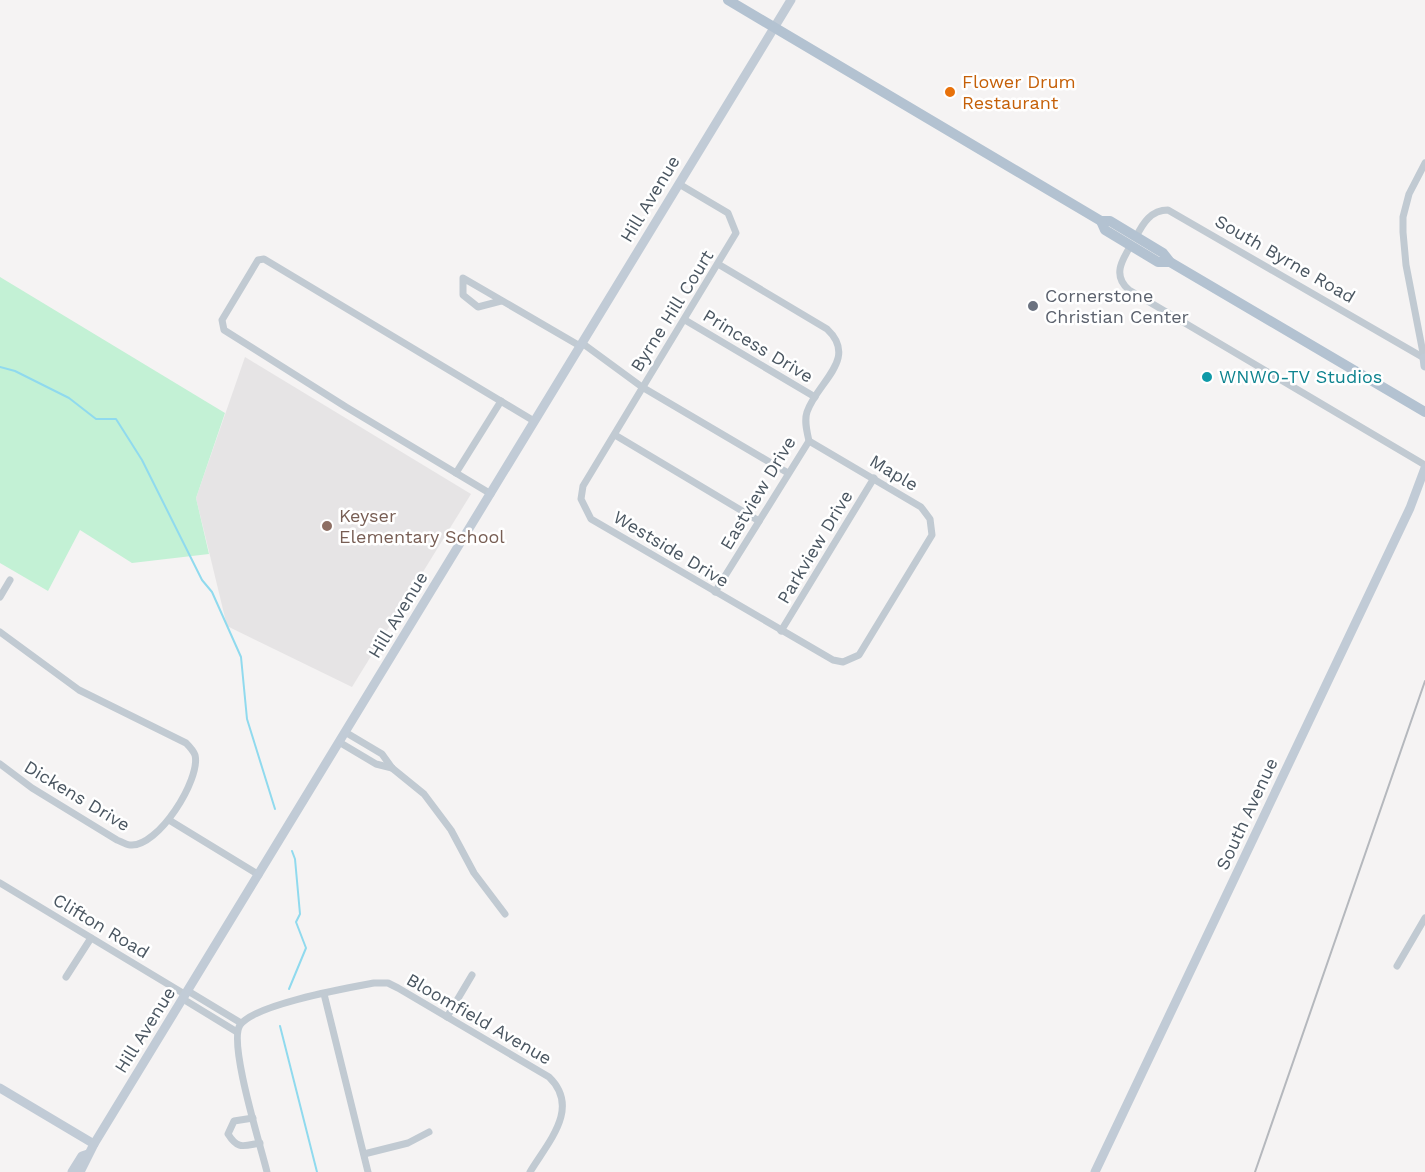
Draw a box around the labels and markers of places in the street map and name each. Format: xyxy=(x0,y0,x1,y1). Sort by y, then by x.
place label: Flower Drum Restaurant xyxy=(962,71,1076,113)
marker: Flower Drum Restaurant xyxy=(943,85,957,99)
place label: Cornerstone Christian Center xyxy=(1045,285,1189,327)
marker: Cornerstone Christian Center xyxy=(1026,299,1040,313)
place label: WNWO-TV Studios xyxy=(1219,366,1382,387)
marker: WNWO-TV Studios xyxy=(1200,370,1214,384)
place label: Keyser Elementary School xyxy=(339,505,505,547)
marker: Keyser Elementary School xyxy=(320,519,334,533)

